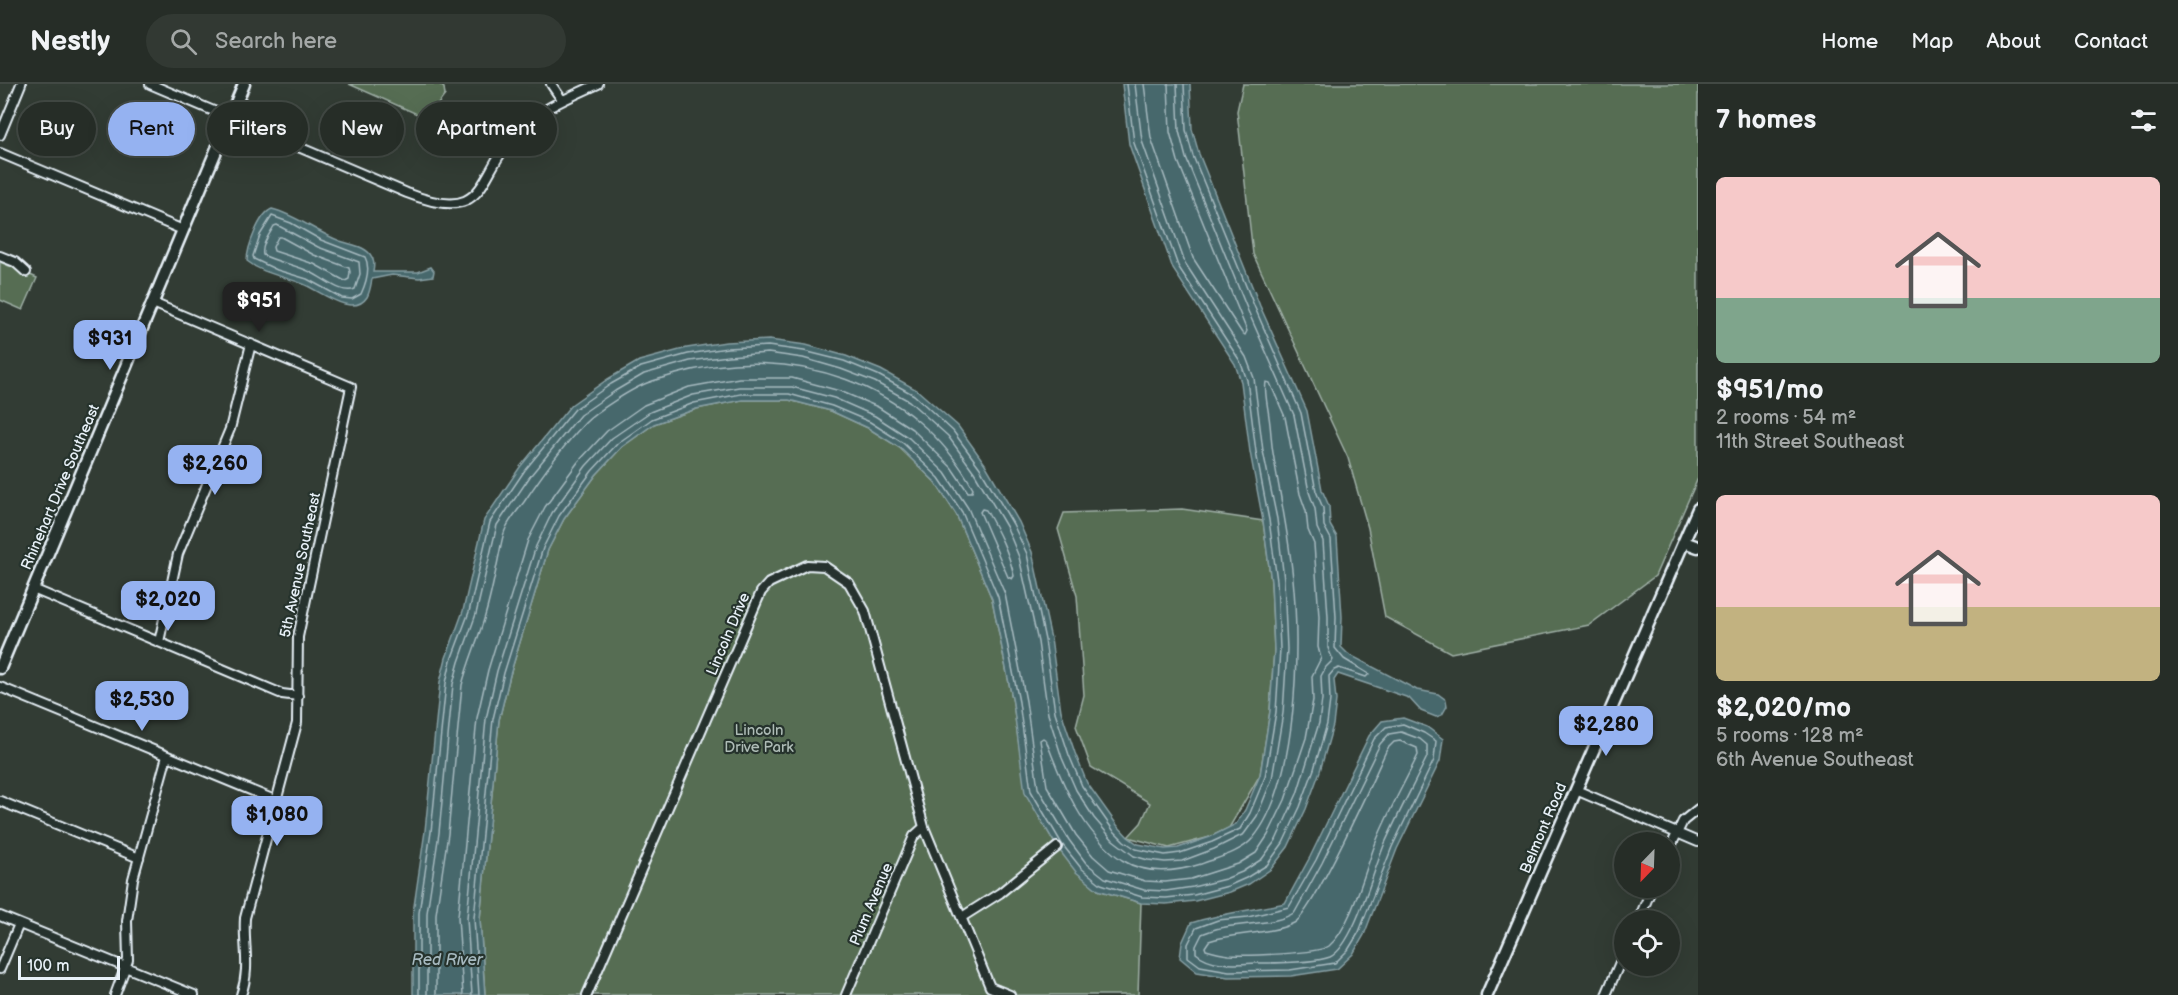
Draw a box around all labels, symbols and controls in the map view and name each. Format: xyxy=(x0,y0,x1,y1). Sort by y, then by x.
search box xyxy=(146,14,566,68)
text: Nestly xyxy=(30,25,110,58)
icon: search xyxy=(167,25,200,58)
text: Search here xyxy=(215,28,337,55)
text: Home xyxy=(1821,29,1878,54)
text: Map xyxy=(1911,29,1953,54)
text: About xyxy=(1986,29,2041,54)
text: Contact xyxy=(2074,29,2148,54)
chip: Buy xyxy=(18,102,96,156)
chip: Rent xyxy=(108,102,195,156)
chip: Filters xyxy=(207,102,308,156)
chip: New xyxy=(320,102,404,156)
chip: Apartment xyxy=(416,102,557,156)
icon: filters xyxy=(2127,104,2160,137)
text: 7 homes xyxy=(1716,105,1816,136)
icon: home xyxy=(1884,216,1992,324)
pin: $951 xyxy=(223,282,295,333)
text: $951 xyxy=(237,289,281,313)
pin: $931 xyxy=(74,320,146,371)
text: $931 xyxy=(88,327,133,351)
text: $951/mo xyxy=(1716,375,1823,406)
street label: Rhinehart Drive Southeast xyxy=(17,401,104,573)
text: 2 rooms · 54 m² xyxy=(1716,406,1856,430)
text: 11th Street Southeast xyxy=(1716,430,1904,454)
pin: $2,260 xyxy=(166,445,264,496)
text: $2,260 xyxy=(182,452,248,476)
street label: 5th Avenue Southeast xyxy=(276,490,325,639)
icon: home xyxy=(1884,534,1992,642)
pin: $2,020 xyxy=(119,581,217,632)
text: $2,020 xyxy=(135,588,201,612)
street label: Lincoln Drive xyxy=(702,590,754,679)
pin: $2,530 xyxy=(93,681,191,732)
text: $2,530 xyxy=(109,688,175,712)
text: $2,020/mo xyxy=(1716,693,1851,724)
pin: $2,280 xyxy=(1557,706,1655,757)
text: $2,280 xyxy=(1573,713,1639,737)
park label: Lincoln Drive Park xyxy=(724,721,794,757)
text: 5 rooms · 128 m² xyxy=(1716,724,1864,748)
text: 6th Avenue Southeast xyxy=(1716,748,1914,772)
street label: Belmont Road xyxy=(1516,780,1571,876)
pin: $1,080 xyxy=(228,796,326,847)
text: $1,080 xyxy=(246,803,308,827)
north arrow xyxy=(1614,832,1680,898)
map controls xyxy=(1614,832,1680,976)
street label: Plum Avenue xyxy=(846,860,897,948)
button: locate xyxy=(1614,910,1680,976)
water label: Red River xyxy=(411,951,484,970)
scale bar xyxy=(18,953,120,980)
text: 100 m xyxy=(27,957,70,976)

